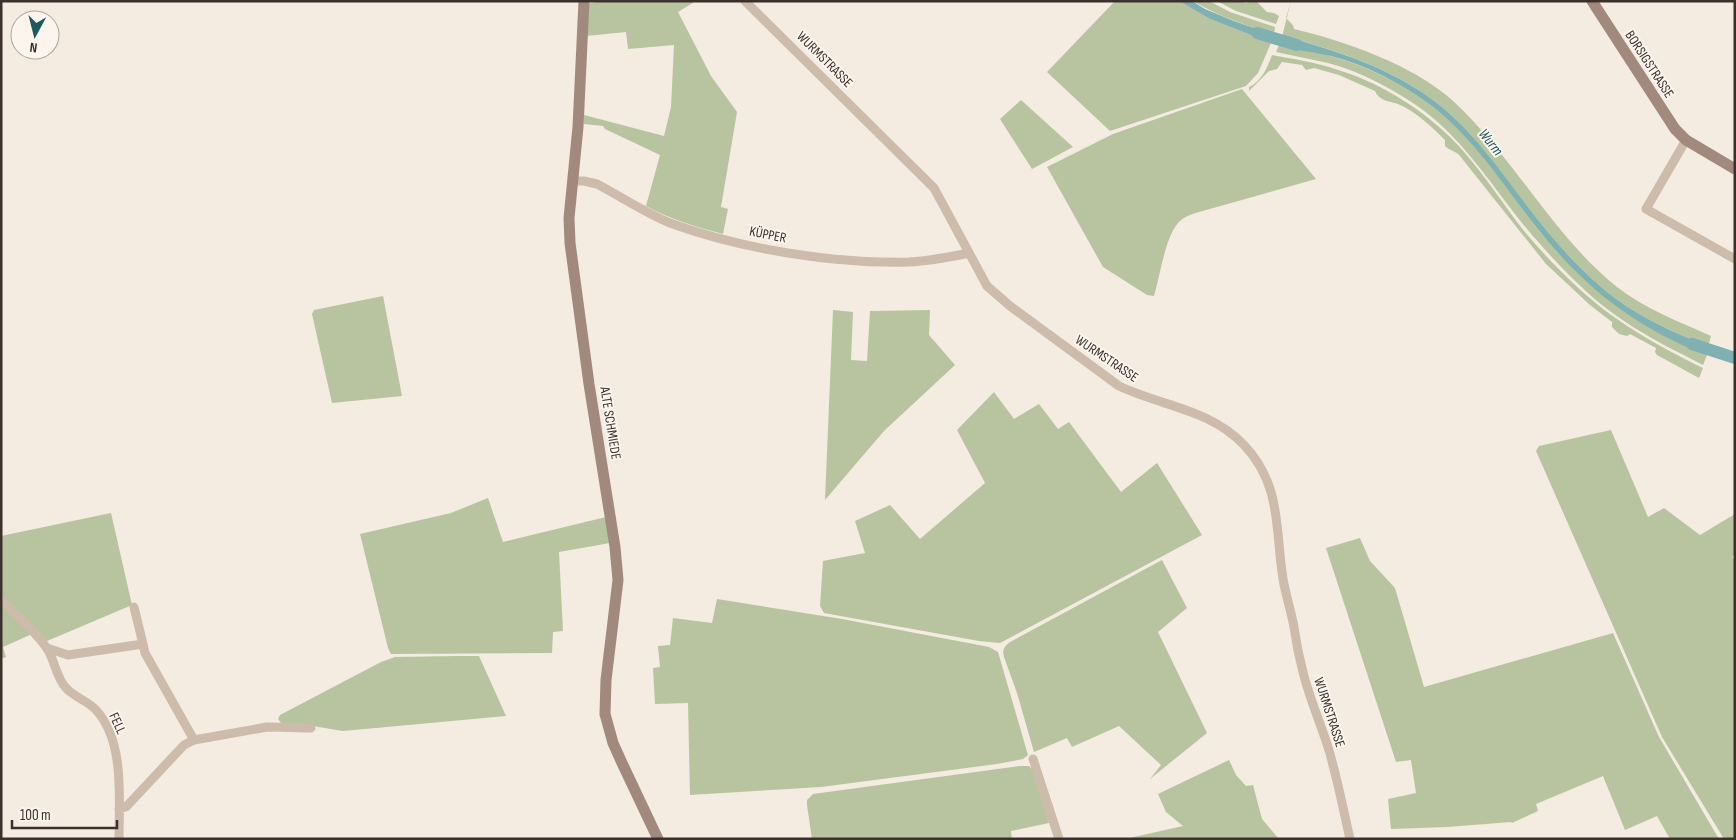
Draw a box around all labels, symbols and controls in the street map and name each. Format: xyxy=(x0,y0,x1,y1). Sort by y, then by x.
north arrow xyxy=(10,10,60,60)
street label: BORSIGSTRASSE xyxy=(1622,27,1678,101)
street label: WURMSTRASSE xyxy=(793,28,856,91)
text: N xyxy=(29,39,38,56)
water label: Wurm xyxy=(1474,125,1508,160)
street label: KÜPPER xyxy=(748,223,788,246)
street label: WURMSTRASSE xyxy=(1072,331,1142,386)
street label: ALTE SCHMIEDE xyxy=(596,385,625,461)
street label: WURMSTRASSE xyxy=(1310,675,1349,749)
street label: FELL xyxy=(105,710,130,737)
scale bar xyxy=(12,798,118,830)
text: 100 m xyxy=(20,806,51,825)

